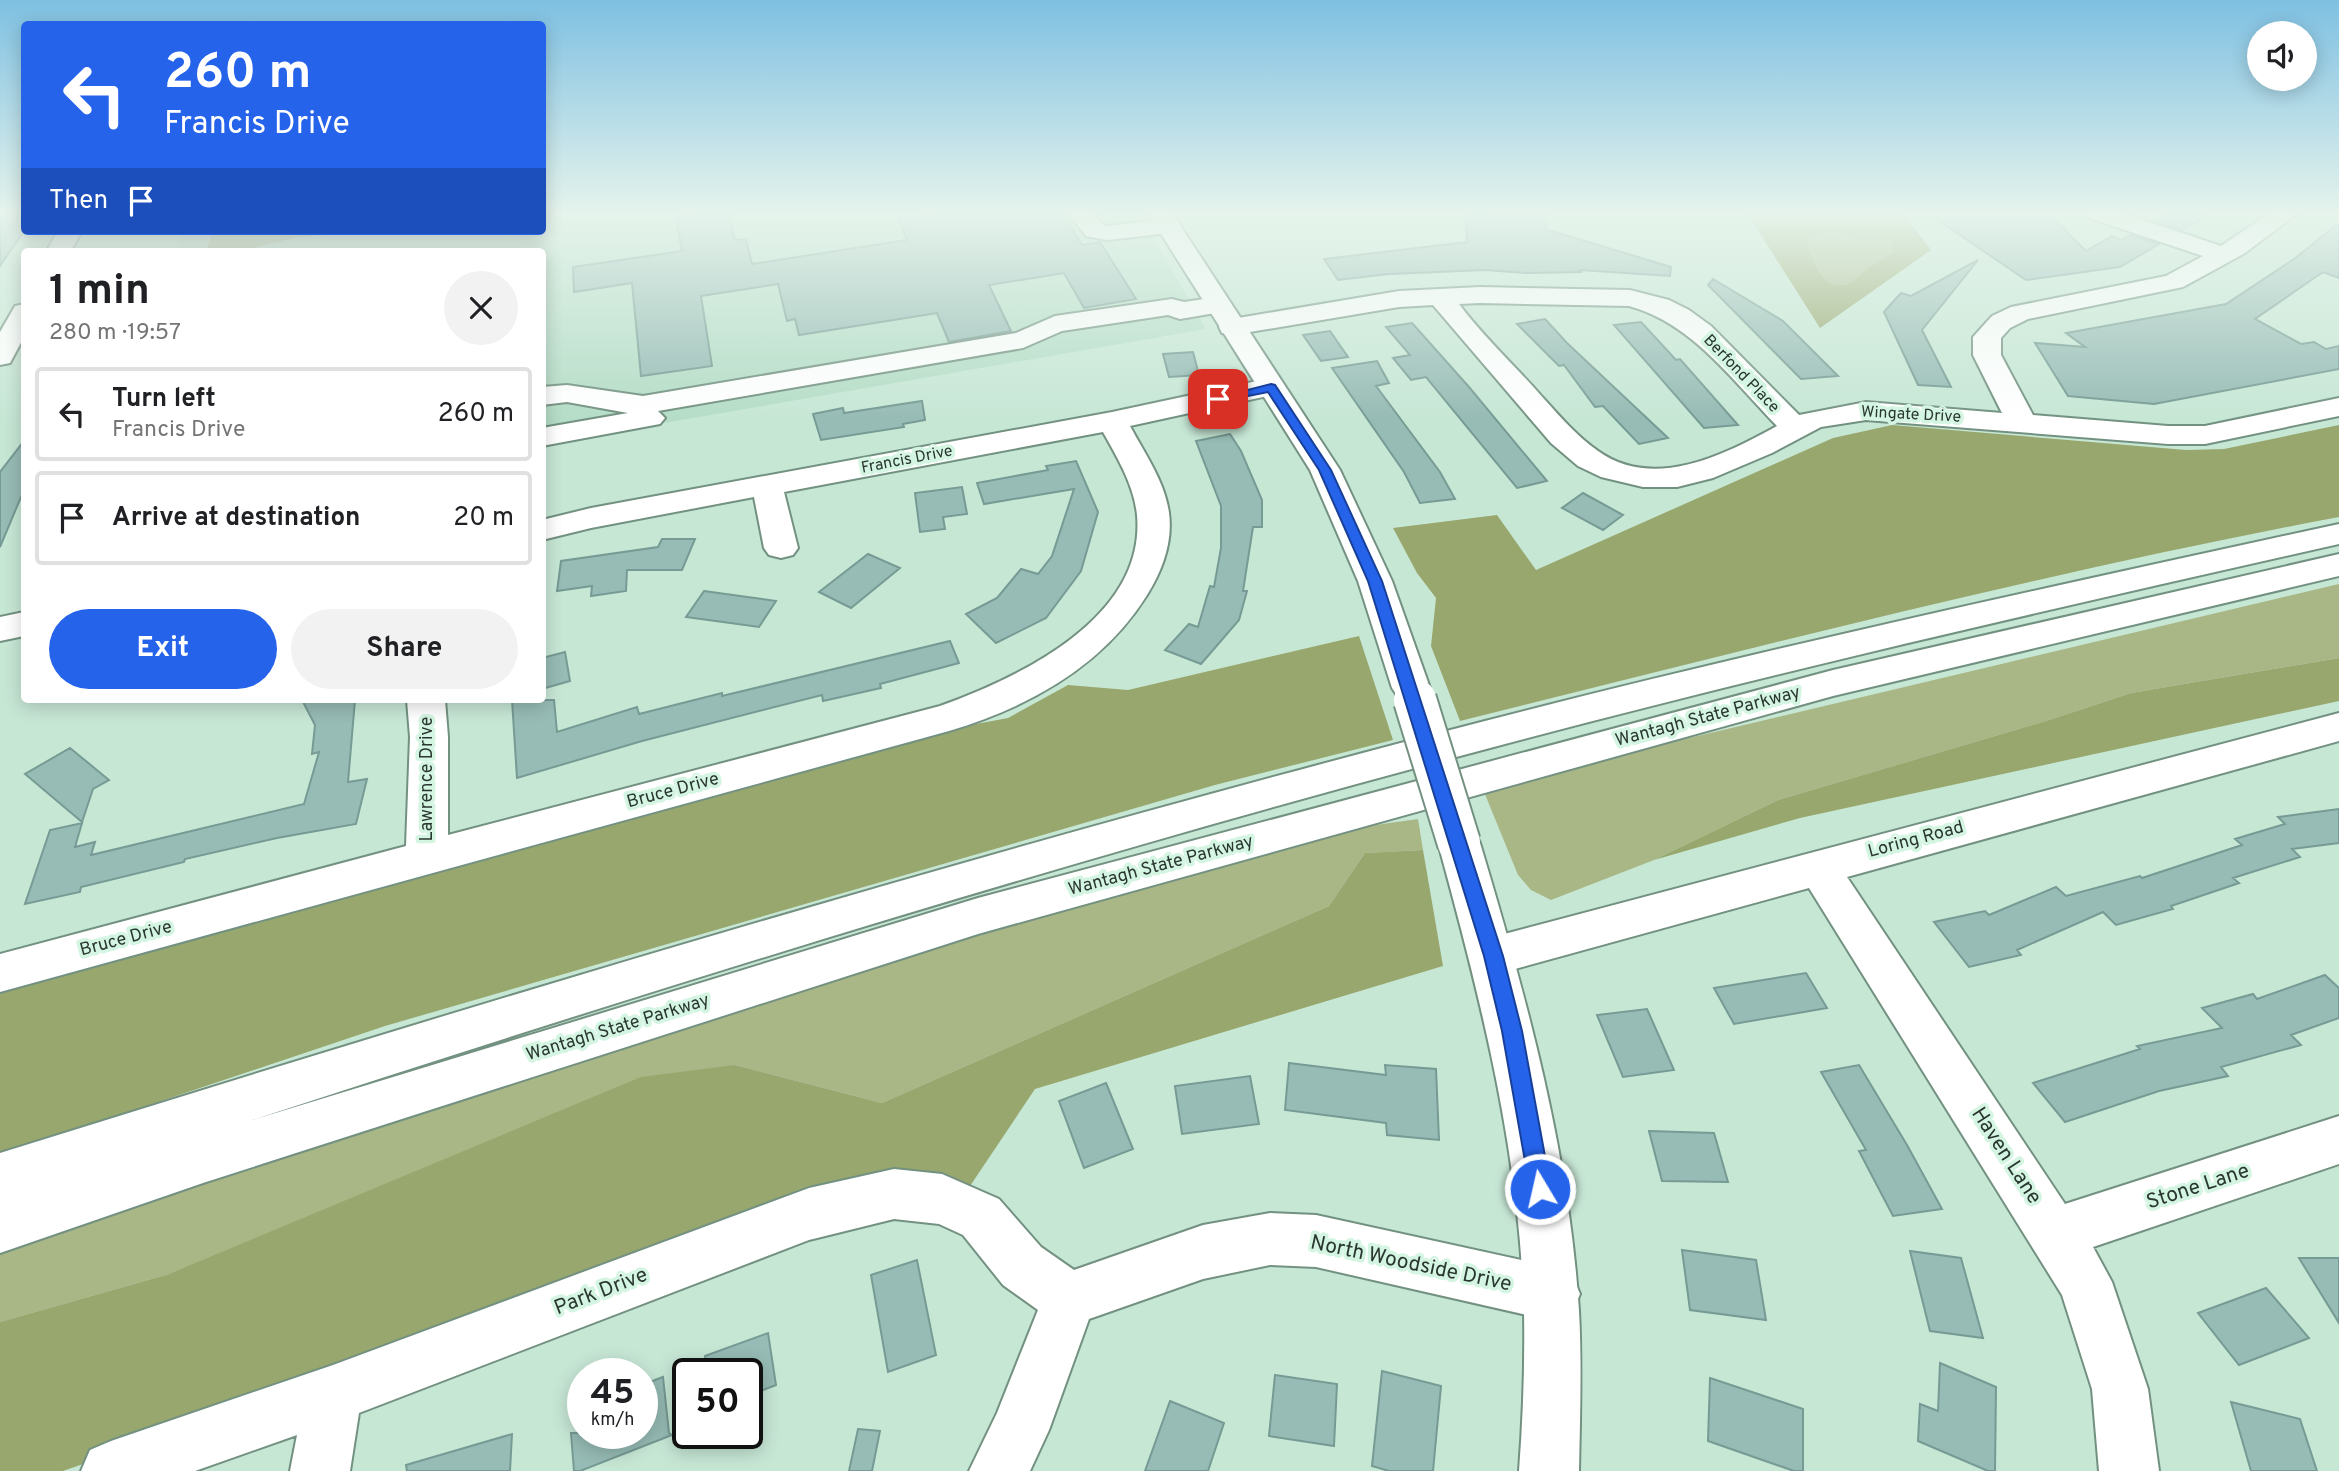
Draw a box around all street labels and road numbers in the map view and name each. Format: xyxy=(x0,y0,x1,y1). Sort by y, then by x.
street label: Berfond Place xyxy=(1699,331,1783,417)
street label: Wingate Drive xyxy=(1860,402,1962,428)
street label: Francis Drive xyxy=(860,441,954,479)
street label: Wantagh State Parkway xyxy=(1613,681,1803,753)
street label: Lawrence Drive xyxy=(416,717,439,841)
street label: Bruce Drive xyxy=(624,768,722,814)
street label: Loring Road xyxy=(1866,816,1966,864)
street label: Wantagh State Parkway xyxy=(1066,830,1256,902)
street label: Bruce Drive xyxy=(77,916,175,962)
street label: Wantagh State Parkway xyxy=(524,989,712,1067)
street label: Haven Lane xyxy=(1965,1102,2047,1210)
street label: Stone Lane xyxy=(2143,1158,2253,1216)
street label: North Woodside Drive xyxy=(1308,1229,1514,1299)
street label: Park Drive xyxy=(550,1262,652,1322)

